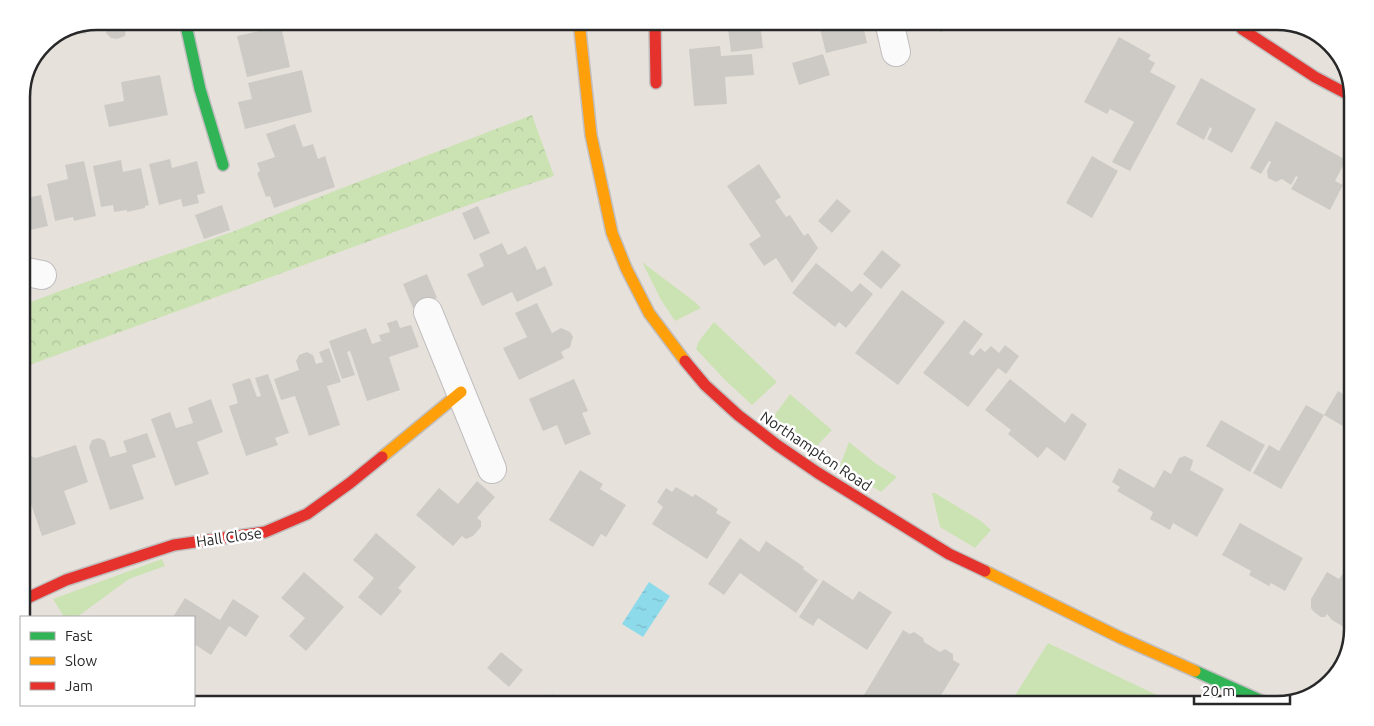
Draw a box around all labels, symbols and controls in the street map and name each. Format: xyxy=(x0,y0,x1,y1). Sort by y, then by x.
street label: Northampton Road xyxy=(757,408,875,494)
street label: Hall Close xyxy=(195,524,263,550)
legend xyxy=(20,616,195,706)
text: Fast xyxy=(65,627,93,644)
text: Slow xyxy=(65,652,98,669)
scale bar xyxy=(1194,674,1290,706)
text: Jam xyxy=(65,677,93,694)
text: 20 m xyxy=(1202,682,1235,699)

